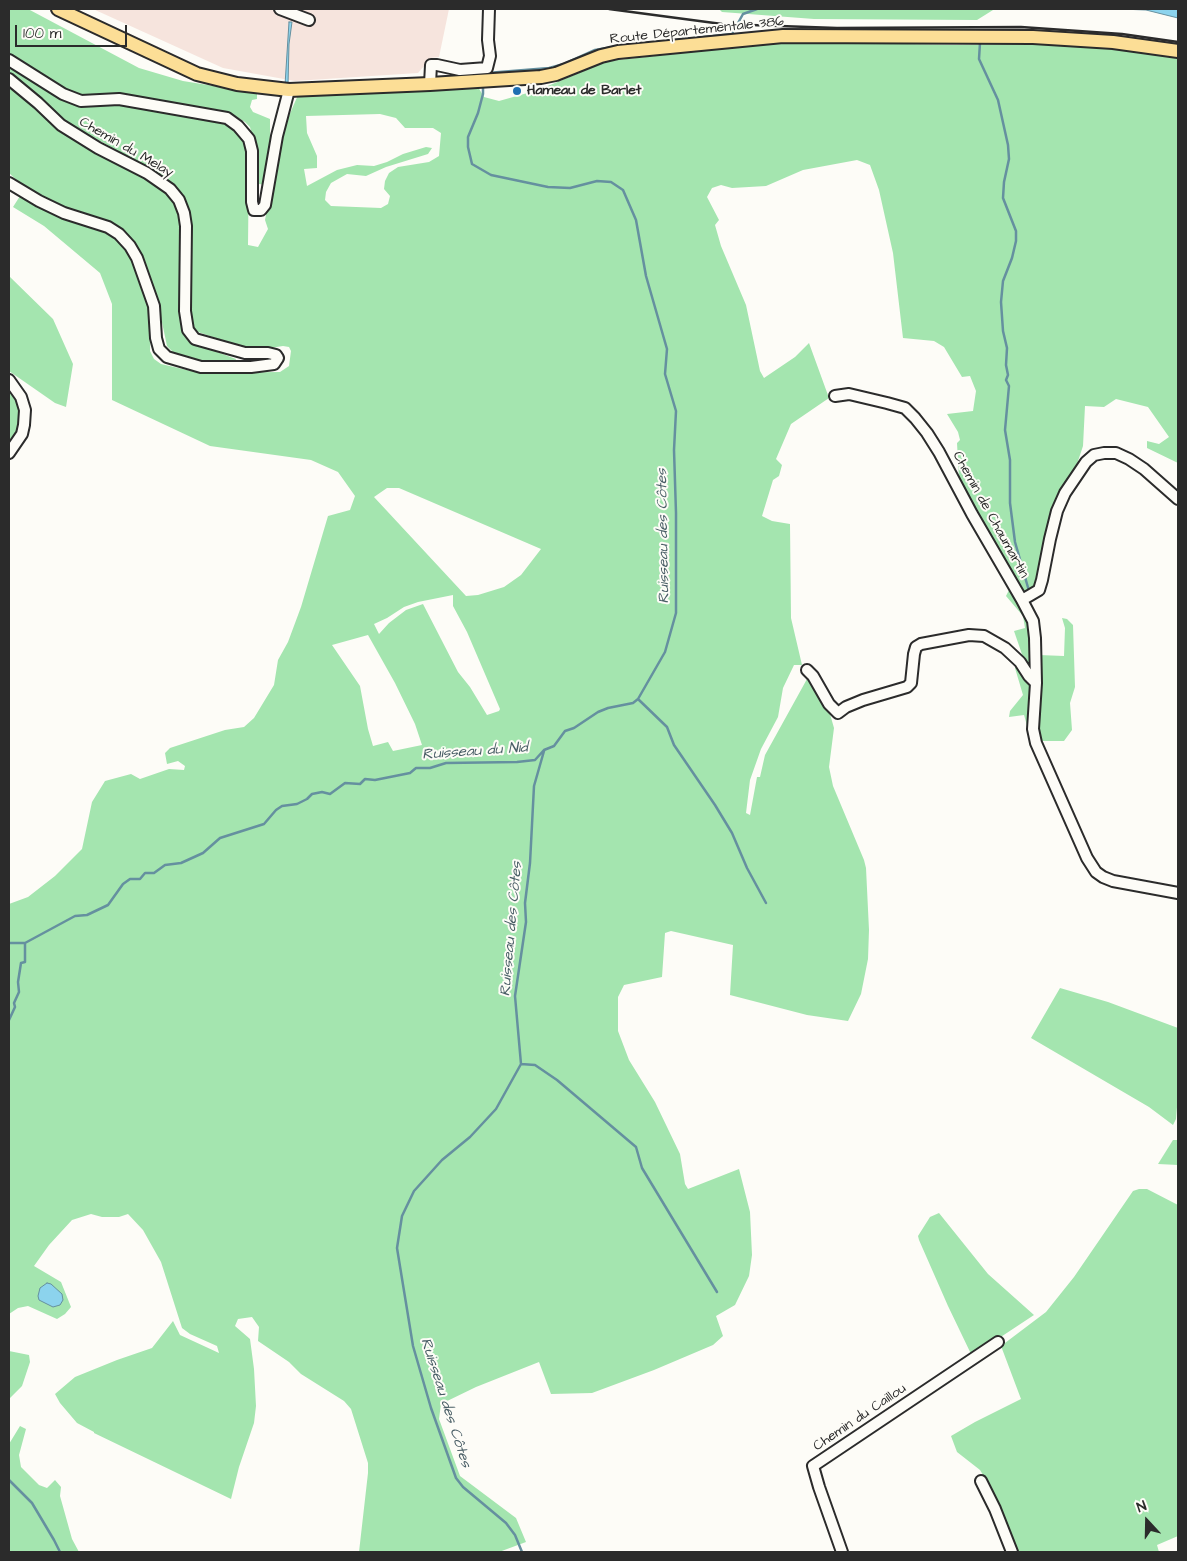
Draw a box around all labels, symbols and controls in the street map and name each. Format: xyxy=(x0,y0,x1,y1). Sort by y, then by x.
street label: Route Départementale 386 xyxy=(609,14,785,48)
scale bar xyxy=(18,15,130,47)
text: 100 m xyxy=(23,23,62,44)
place label: Hameau de Barlet xyxy=(527,83,642,99)
marker: Hameau de Barlet xyxy=(511,85,523,97)
street label: Chemin du Melay xyxy=(76,114,176,182)
street label: Chemin de Chaumartin xyxy=(948,449,1032,581)
water label: Ruisseau des Côtes xyxy=(654,468,674,604)
water label: Ruisseau du Nid xyxy=(422,739,528,765)
water label: Ruisseau des Côtes xyxy=(497,861,527,997)
water label: Ruisseau des Côtes xyxy=(416,1336,474,1470)
street label: Chemin du Caillou xyxy=(810,1381,910,1455)
north arrow xyxy=(1122,1496,1172,1546)
text: N xyxy=(1134,1496,1149,1518)

